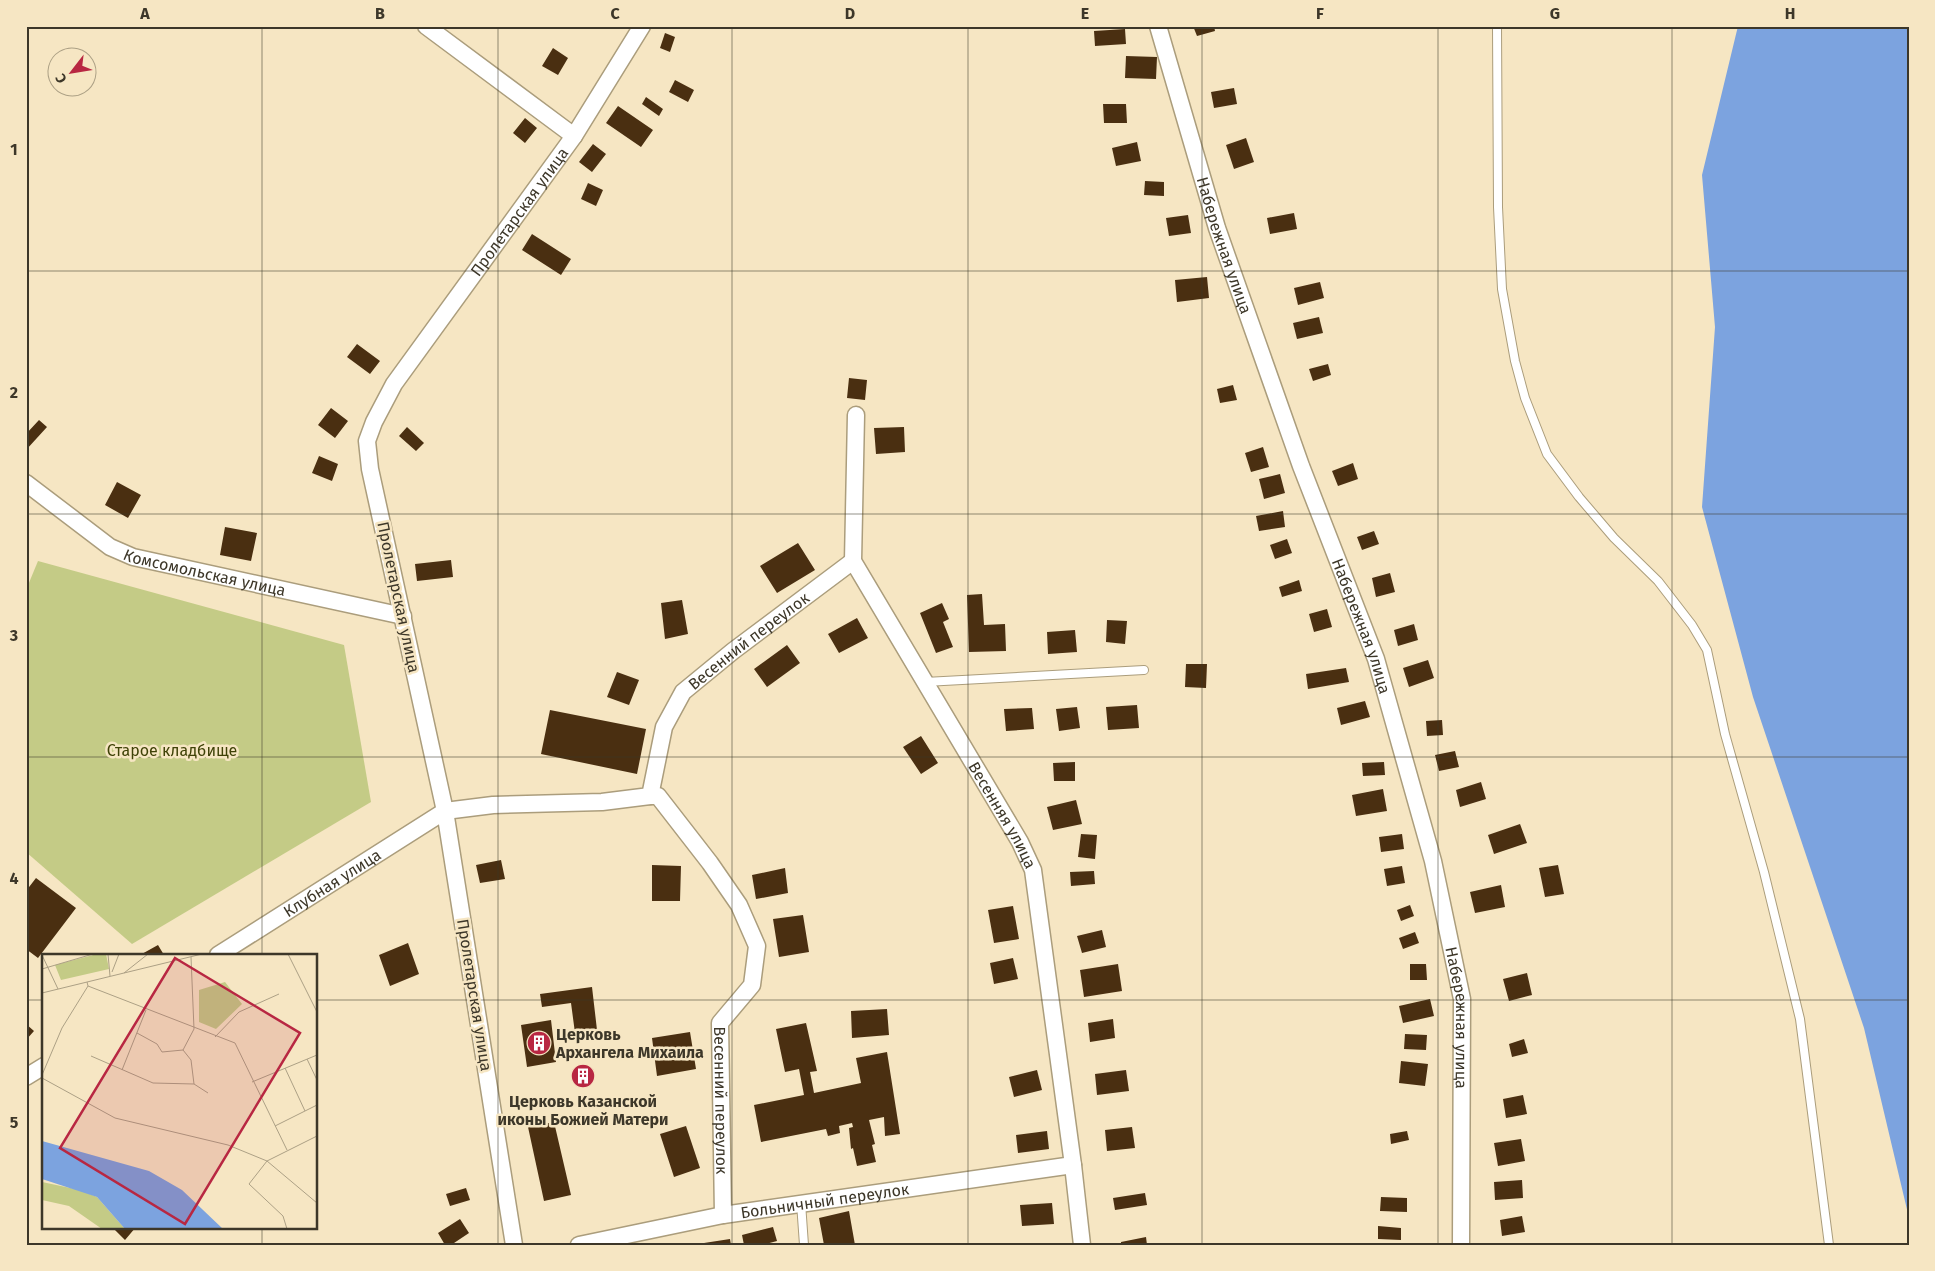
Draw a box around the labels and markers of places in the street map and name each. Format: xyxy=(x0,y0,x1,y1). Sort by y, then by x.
place label: Церковь Архангела Михаила xyxy=(555,1025,704,1062)
building icon: Церковь Архангела Михаила xyxy=(526,1030,552,1056)
building icon: Церковь Казанской иконы Божией Матери xyxy=(570,1063,596,1089)
place label: Церковь Казанской иконы Божией Матери xyxy=(497,1092,669,1129)

